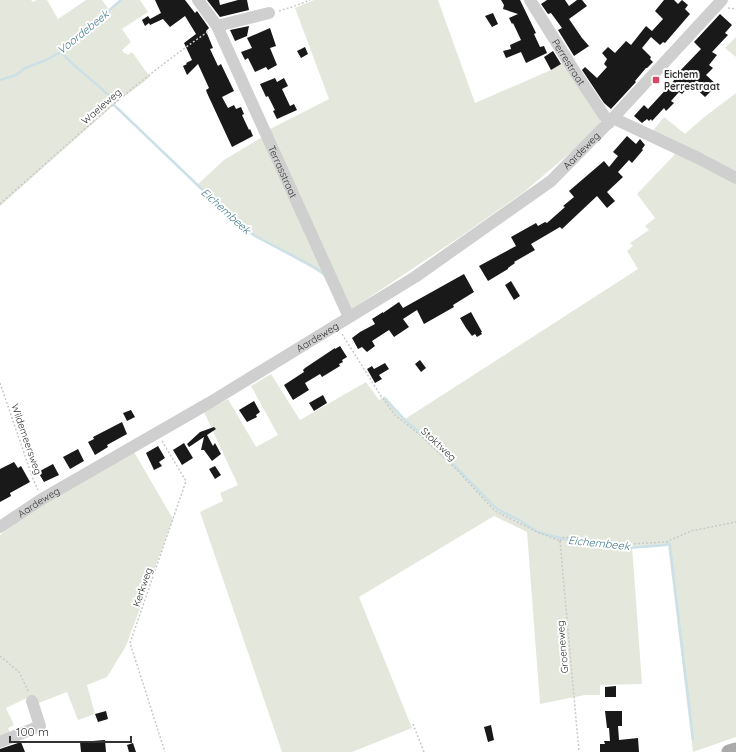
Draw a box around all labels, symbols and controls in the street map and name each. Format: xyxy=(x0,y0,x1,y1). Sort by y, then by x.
water label: Voordebeek xyxy=(54,6,112,57)
street label: Perrestraat xyxy=(549,37,588,88)
place label: Eichem Perrestraat xyxy=(664,68,720,93)
marker: Eichem Perrestraat xyxy=(651,75,661,85)
street label: Waeleweg xyxy=(79,86,124,127)
street label: Aardeweg xyxy=(560,129,603,172)
street label: Terrasstraat xyxy=(265,143,300,201)
water label: Eichembeek xyxy=(198,185,254,238)
street label: Aardeweg xyxy=(294,319,341,355)
street label: Wildemeersweg xyxy=(8,402,45,476)
street label: Stoktweg xyxy=(418,425,459,464)
street label: Aardeweg xyxy=(15,484,62,520)
water label: Eichembeek xyxy=(568,533,632,553)
street label: Kerkweg xyxy=(130,566,155,609)
street label: Groeneweg xyxy=(554,620,571,674)
scale bar xyxy=(10,718,131,744)
text: 100 m xyxy=(16,724,49,739)

